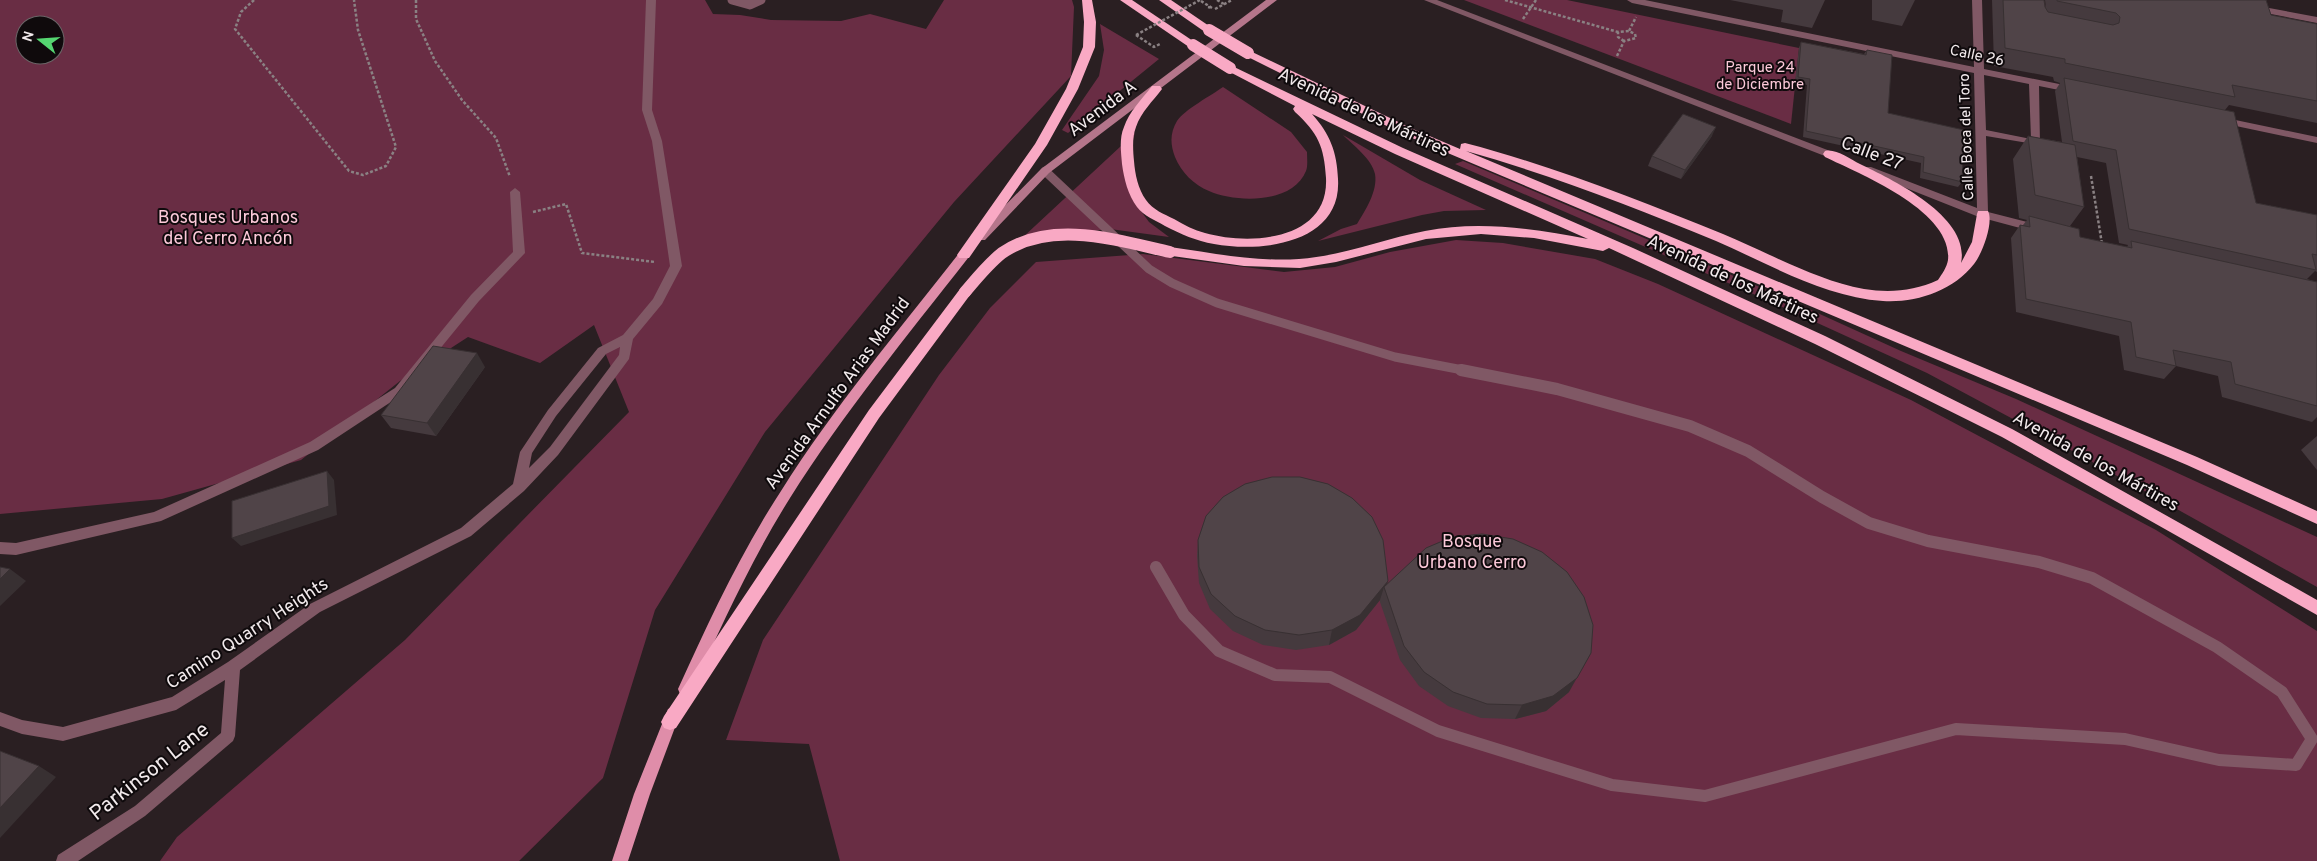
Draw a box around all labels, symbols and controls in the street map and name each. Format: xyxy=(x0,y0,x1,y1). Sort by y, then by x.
north arrow xyxy=(15,15,65,65)
text: N xyxy=(19,29,39,44)
street label: Calle 26 xyxy=(1948,41,2006,72)
park label: Parque 24 de Diciembre xyxy=(1716,59,1804,95)
street label: Avenida de los Mártires xyxy=(1274,63,1453,163)
street label: Calle Boca del Toro xyxy=(1956,73,1979,201)
street label: Avenida A xyxy=(1064,76,1142,143)
street label: Calle 27 xyxy=(1837,132,1906,177)
park label: Bosques Urbanos del Cerro Ancón xyxy=(158,207,298,251)
street label: Avenida de los Mártires xyxy=(1643,230,1822,330)
street label: Avenida Arnulfo Arias Madrid xyxy=(761,293,916,495)
street label: Avenida de los Mártires xyxy=(2008,407,2183,518)
park label: Bosque Urbano Cerro xyxy=(1417,531,1527,575)
street label: Camino Quarry Heights xyxy=(162,573,333,695)
street label: Parkinson Lane xyxy=(84,717,215,827)

